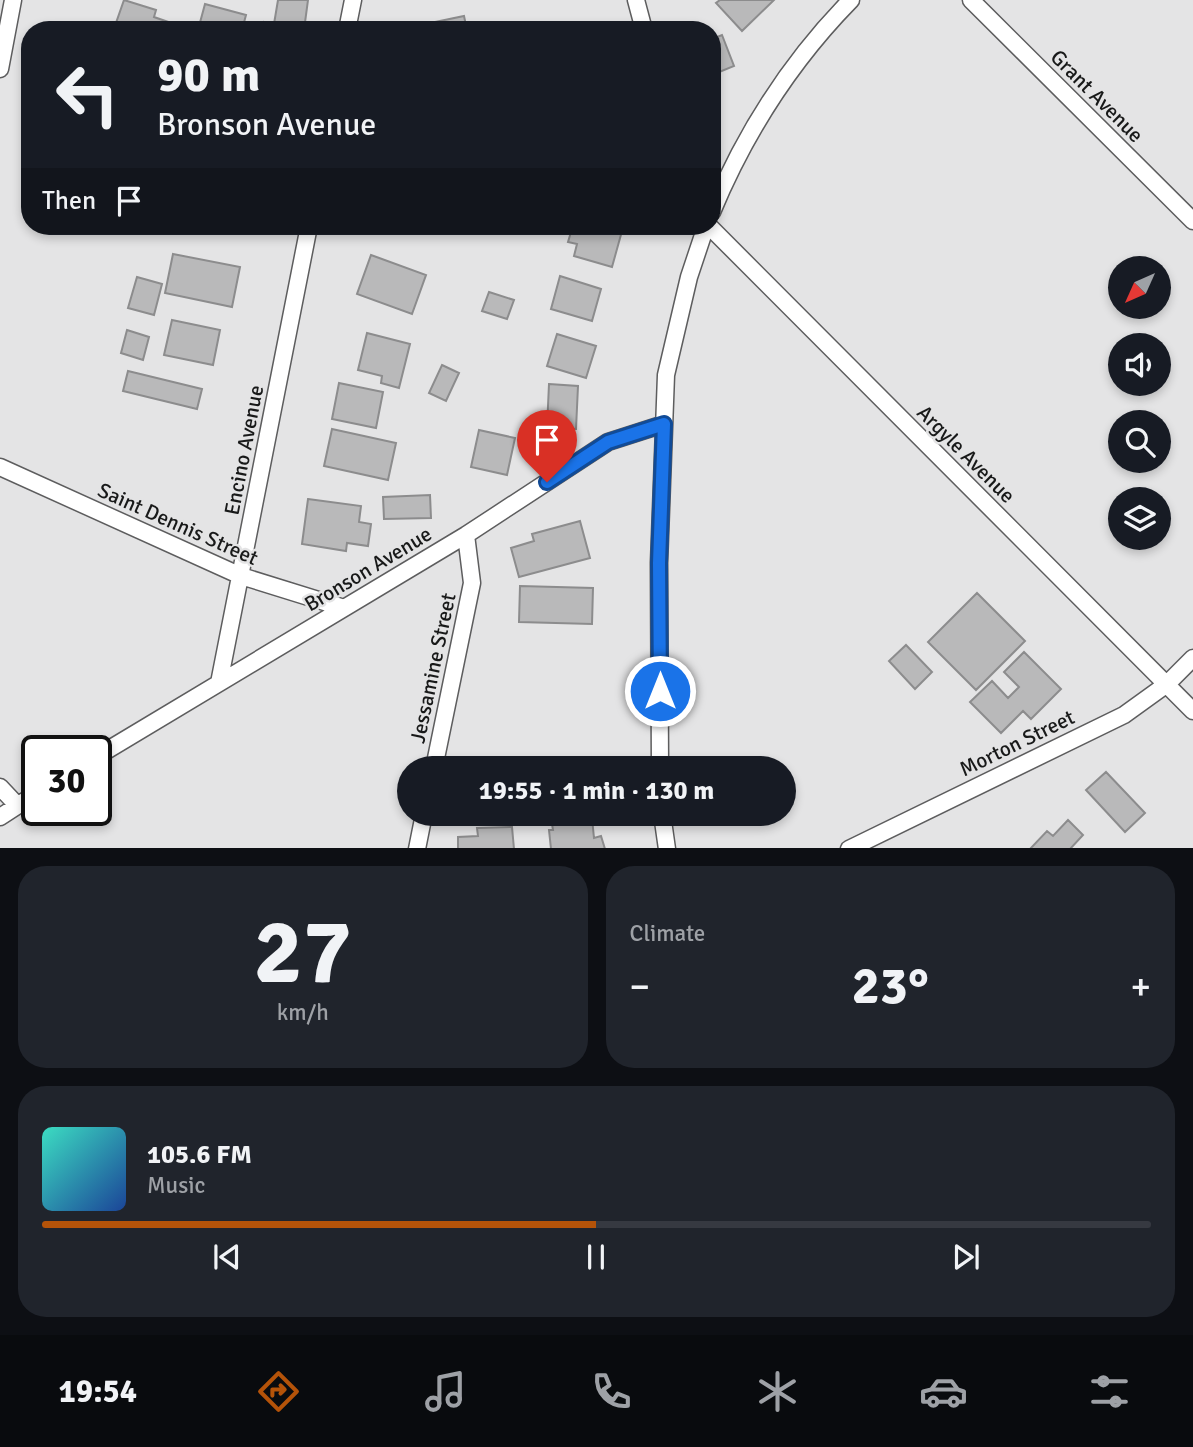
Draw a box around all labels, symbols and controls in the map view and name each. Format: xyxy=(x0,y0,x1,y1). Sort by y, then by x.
street label: Grant Avenue xyxy=(1045,44,1149,148)
text: 90 m xyxy=(157,45,260,105)
icon: left xyxy=(42,49,133,140)
text: Bronson Avenue xyxy=(157,105,376,144)
icon: arrive xyxy=(110,182,148,220)
text: Then xyxy=(42,185,96,217)
north arrow xyxy=(1108,256,1171,318)
map controls xyxy=(1108,256,1171,550)
button: sound xyxy=(1108,333,1171,396)
street label: Encino Avenue xyxy=(219,383,269,517)
street label: Argyle Avenue xyxy=(912,400,1020,508)
pin xyxy=(517,410,577,482)
button: search xyxy=(1108,410,1171,473)
icon: arrive xyxy=(528,421,566,459)
street label: Saint Dennis Street xyxy=(94,477,262,571)
button: layers xyxy=(1108,487,1171,550)
street label: Bronson Avenue xyxy=(300,521,436,617)
street label: Jessamine Street xyxy=(404,591,462,745)
position arrow xyxy=(623,654,697,728)
street label: Morton Street xyxy=(955,704,1079,782)
speed limit sign: 30 xyxy=(21,735,112,826)
text: 19:55 · 1 min · 130 m xyxy=(479,775,714,807)
text: 27 xyxy=(254,896,352,1009)
text: Climate xyxy=(630,919,705,948)
text: 23° xyxy=(852,954,929,1018)
text: − xyxy=(630,963,650,1010)
text: + xyxy=(1130,963,1151,1010)
text: km/h xyxy=(277,998,329,1027)
text: 105.6 FM xyxy=(147,1139,252,1171)
text: Music xyxy=(147,1171,205,1200)
icon: previous xyxy=(208,1238,246,1276)
icon: pause xyxy=(577,1238,615,1276)
icon: next xyxy=(947,1238,985,1276)
icon: directions xyxy=(254,1367,303,1416)
icon: music xyxy=(421,1367,470,1416)
icon: phone xyxy=(587,1367,636,1416)
icon: climate xyxy=(753,1367,802,1416)
icon: car xyxy=(919,1367,968,1416)
icon: filters xyxy=(1085,1367,1134,1416)
text: 19:54 xyxy=(59,1372,137,1411)

